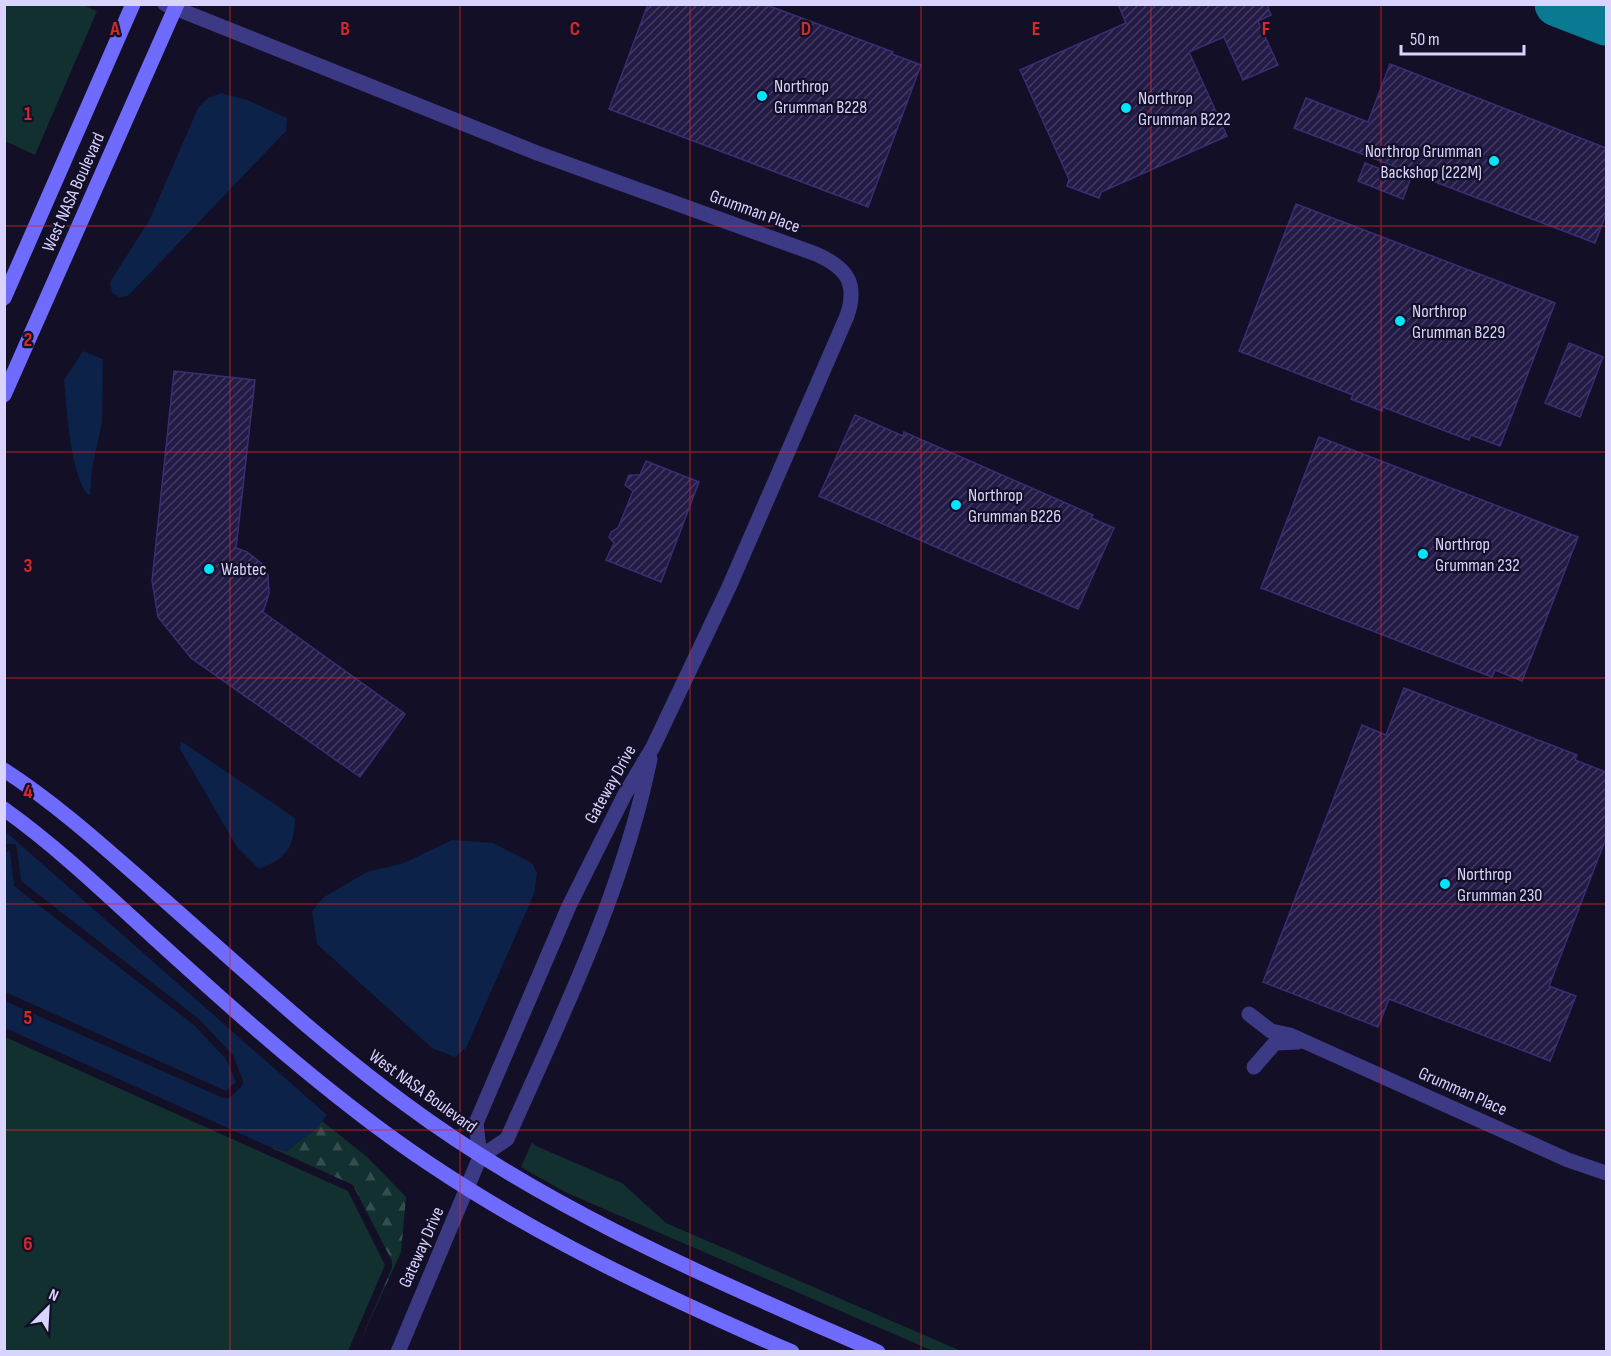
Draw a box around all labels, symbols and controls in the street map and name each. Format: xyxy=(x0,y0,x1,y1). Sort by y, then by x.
text: A xyxy=(109,17,120,41)
text: B xyxy=(340,17,350,41)
text: C xyxy=(570,17,580,41)
text: D xyxy=(801,17,811,41)
text: E xyxy=(1032,17,1040,41)
text: F xyxy=(1262,17,1270,41)
scale bar xyxy=(1401,18,1524,56)
text: 50 m xyxy=(1410,29,1440,50)
place label: Northrop Grumman B228 xyxy=(774,76,867,118)
place label: Northrop Grumman B222 xyxy=(1138,88,1231,130)
marker: Northrop Grumman B228 xyxy=(755,89,769,103)
marker: Northrop Grumman B222 xyxy=(1119,101,1133,115)
text: 1 xyxy=(24,102,32,126)
street label: West NASA Boulevard xyxy=(38,129,109,255)
place label: Northrop Grumman Backshop (222M) xyxy=(1365,141,1482,183)
marker: Northrop Grumman Backshop (222M) xyxy=(1487,154,1501,168)
street label: Grumman Place xyxy=(707,185,803,238)
place label: Northrop Grumman B229 xyxy=(1412,301,1505,343)
marker: Northrop Grumman B229 xyxy=(1393,314,1407,328)
text: 2 xyxy=(24,328,32,352)
place label: Northrop Grumman B226 xyxy=(968,485,1061,527)
marker: Northrop Grumman B226 xyxy=(949,498,963,512)
place label: Northrop Grumman 232 xyxy=(1435,534,1520,576)
marker: Northrop Grumman 232 xyxy=(1416,547,1430,561)
text: 3 xyxy=(24,554,33,578)
place label: Wabtec xyxy=(221,559,266,580)
marker: Wabtec xyxy=(202,562,216,576)
street label: Gateway Drive xyxy=(580,741,641,827)
text: 4 xyxy=(23,780,33,804)
place label: Northrop Grumman 230 xyxy=(1457,864,1542,906)
marker: Northrop Grumman 230 xyxy=(1438,877,1452,891)
text: 5 xyxy=(24,1006,33,1030)
street label: West NASA Boulevard xyxy=(365,1045,481,1138)
street label: Grumman Place xyxy=(1415,1063,1510,1120)
street label: Gateway Drive xyxy=(394,1204,449,1291)
text: 6 xyxy=(23,1232,33,1256)
north arrow xyxy=(18,1278,78,1338)
text: N xyxy=(46,1285,61,1306)

